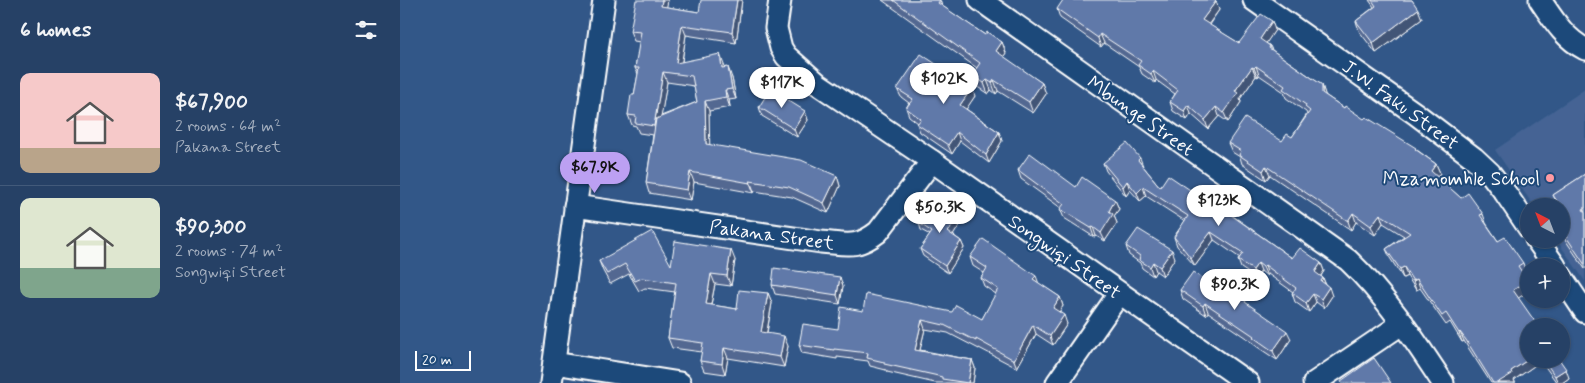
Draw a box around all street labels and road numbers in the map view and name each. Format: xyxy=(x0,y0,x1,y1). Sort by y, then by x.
street label: J.W. Faku Street xyxy=(1337,54,1463,156)
street label: Mbunge Street xyxy=(1081,70,1198,163)
street label: Songwiqi Street xyxy=(1002,209,1125,307)
street label: Pakana Street xyxy=(708,214,836,257)

